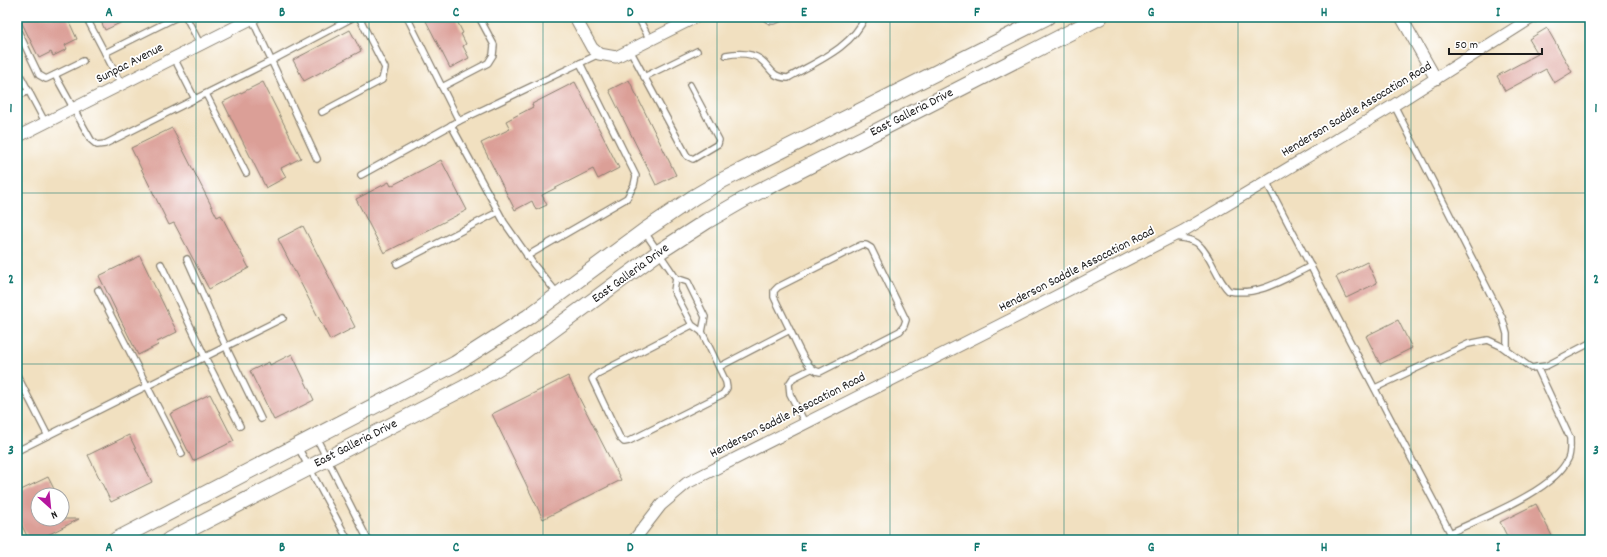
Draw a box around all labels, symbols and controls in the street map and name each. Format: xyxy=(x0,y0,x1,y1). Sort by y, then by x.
text: A xyxy=(105,4,113,23)
text: B xyxy=(279,4,285,23)
text: C xyxy=(453,4,460,23)
text: D xyxy=(627,4,634,23)
text: E xyxy=(801,4,808,23)
text: F xyxy=(974,4,980,23)
text: G xyxy=(1148,4,1155,23)
text: H xyxy=(1321,4,1328,23)
text: I xyxy=(1496,4,1501,23)
scale bar xyxy=(1449,30,1542,56)
text: 50 m xyxy=(1455,37,1478,54)
street label: Sunpac Avenue xyxy=(93,39,167,89)
street label: Henderson Saddle Assocation Road xyxy=(1278,57,1436,163)
street label: East Galleria Drive xyxy=(867,84,957,142)
text: 1 xyxy=(10,100,13,119)
text: 1 xyxy=(1595,100,1598,119)
street label: Henderson Saddle Assocation Road xyxy=(996,222,1158,318)
street label: East Galleria Drive xyxy=(589,239,674,308)
text: 2 xyxy=(8,271,14,290)
text: 2 xyxy=(1593,271,1599,290)
street label: Henderson Saddle Assocation Road xyxy=(707,368,869,464)
street label: East Galleria Drive xyxy=(311,415,401,473)
text: 3 xyxy=(8,442,14,461)
text: 3 xyxy=(1593,442,1599,461)
north arrow xyxy=(30,487,70,527)
text: N xyxy=(47,506,60,523)
text: A xyxy=(105,539,113,557)
text: B xyxy=(279,539,285,557)
text: C xyxy=(453,539,460,557)
text: D xyxy=(627,539,634,557)
text: E xyxy=(801,539,808,557)
text: F xyxy=(974,539,980,557)
text: G xyxy=(1148,539,1155,557)
text: H xyxy=(1321,539,1328,557)
text: I xyxy=(1496,539,1501,557)

